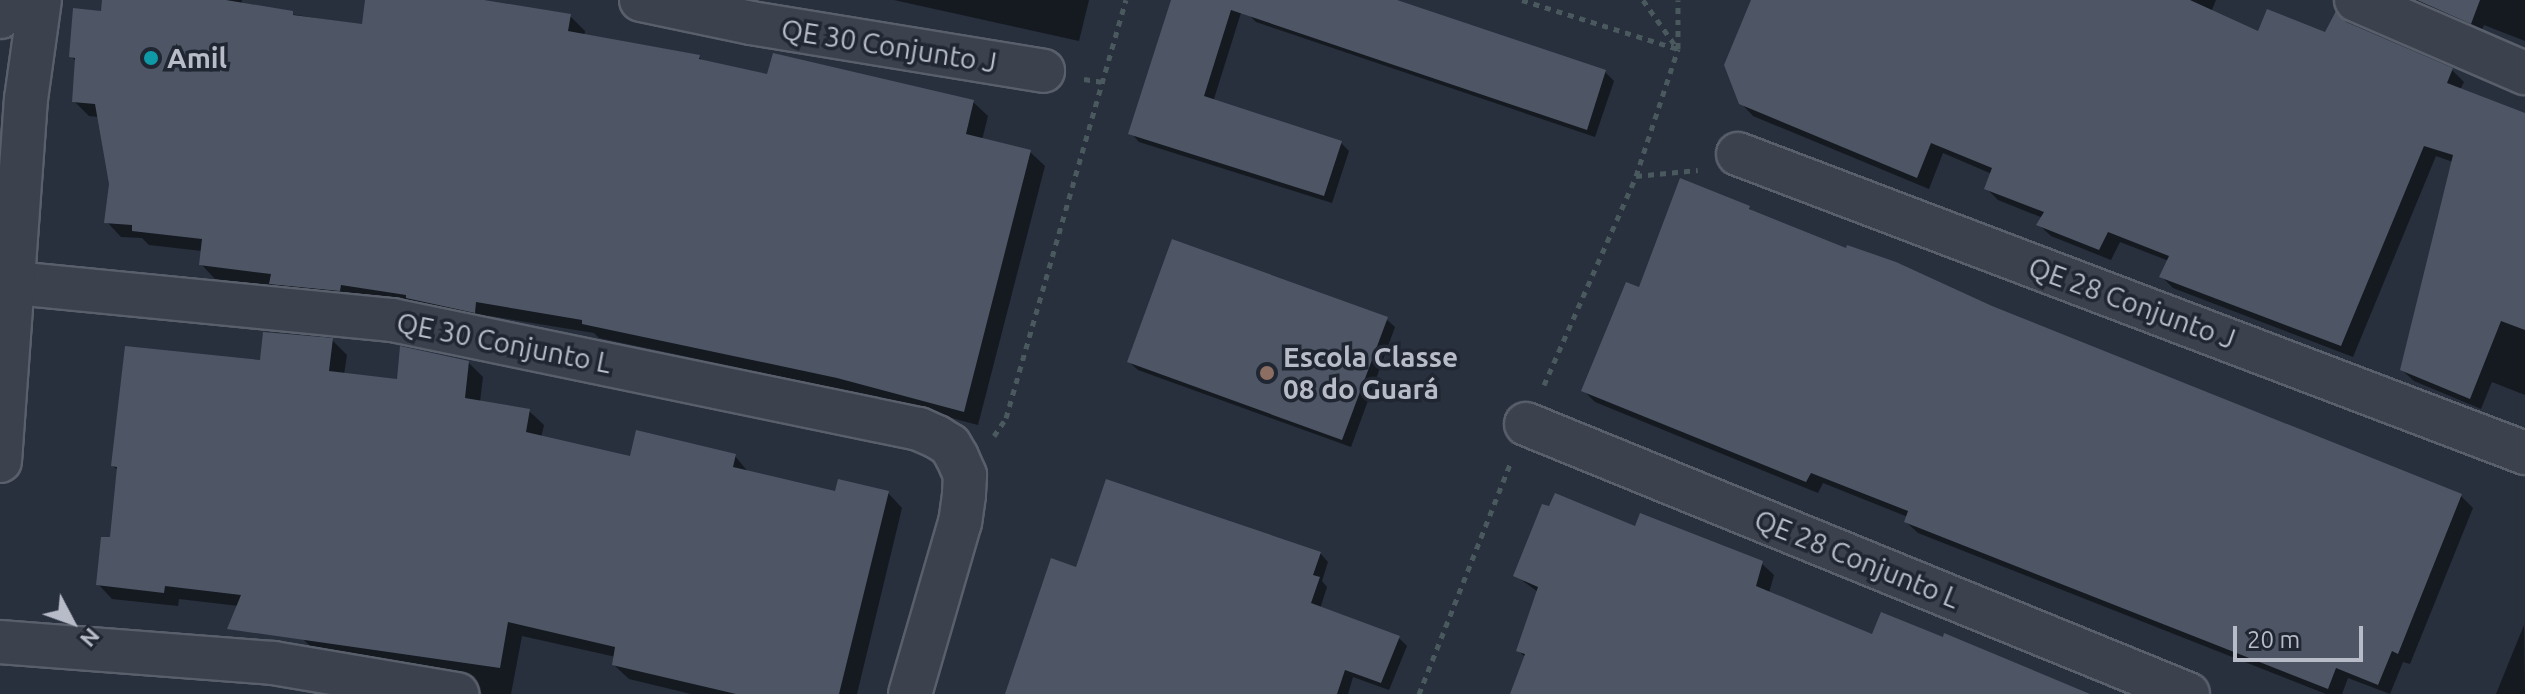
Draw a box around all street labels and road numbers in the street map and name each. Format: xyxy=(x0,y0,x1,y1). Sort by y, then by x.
street label: QE 30 Conjunto J xyxy=(779,12,999,80)
street label: QE 28 Conjunto J xyxy=(2024,250,2240,356)
street label: QE 30 Conjunto L xyxy=(394,306,614,380)
street label: QE 28 Conjunto L xyxy=(1750,503,1964,615)

